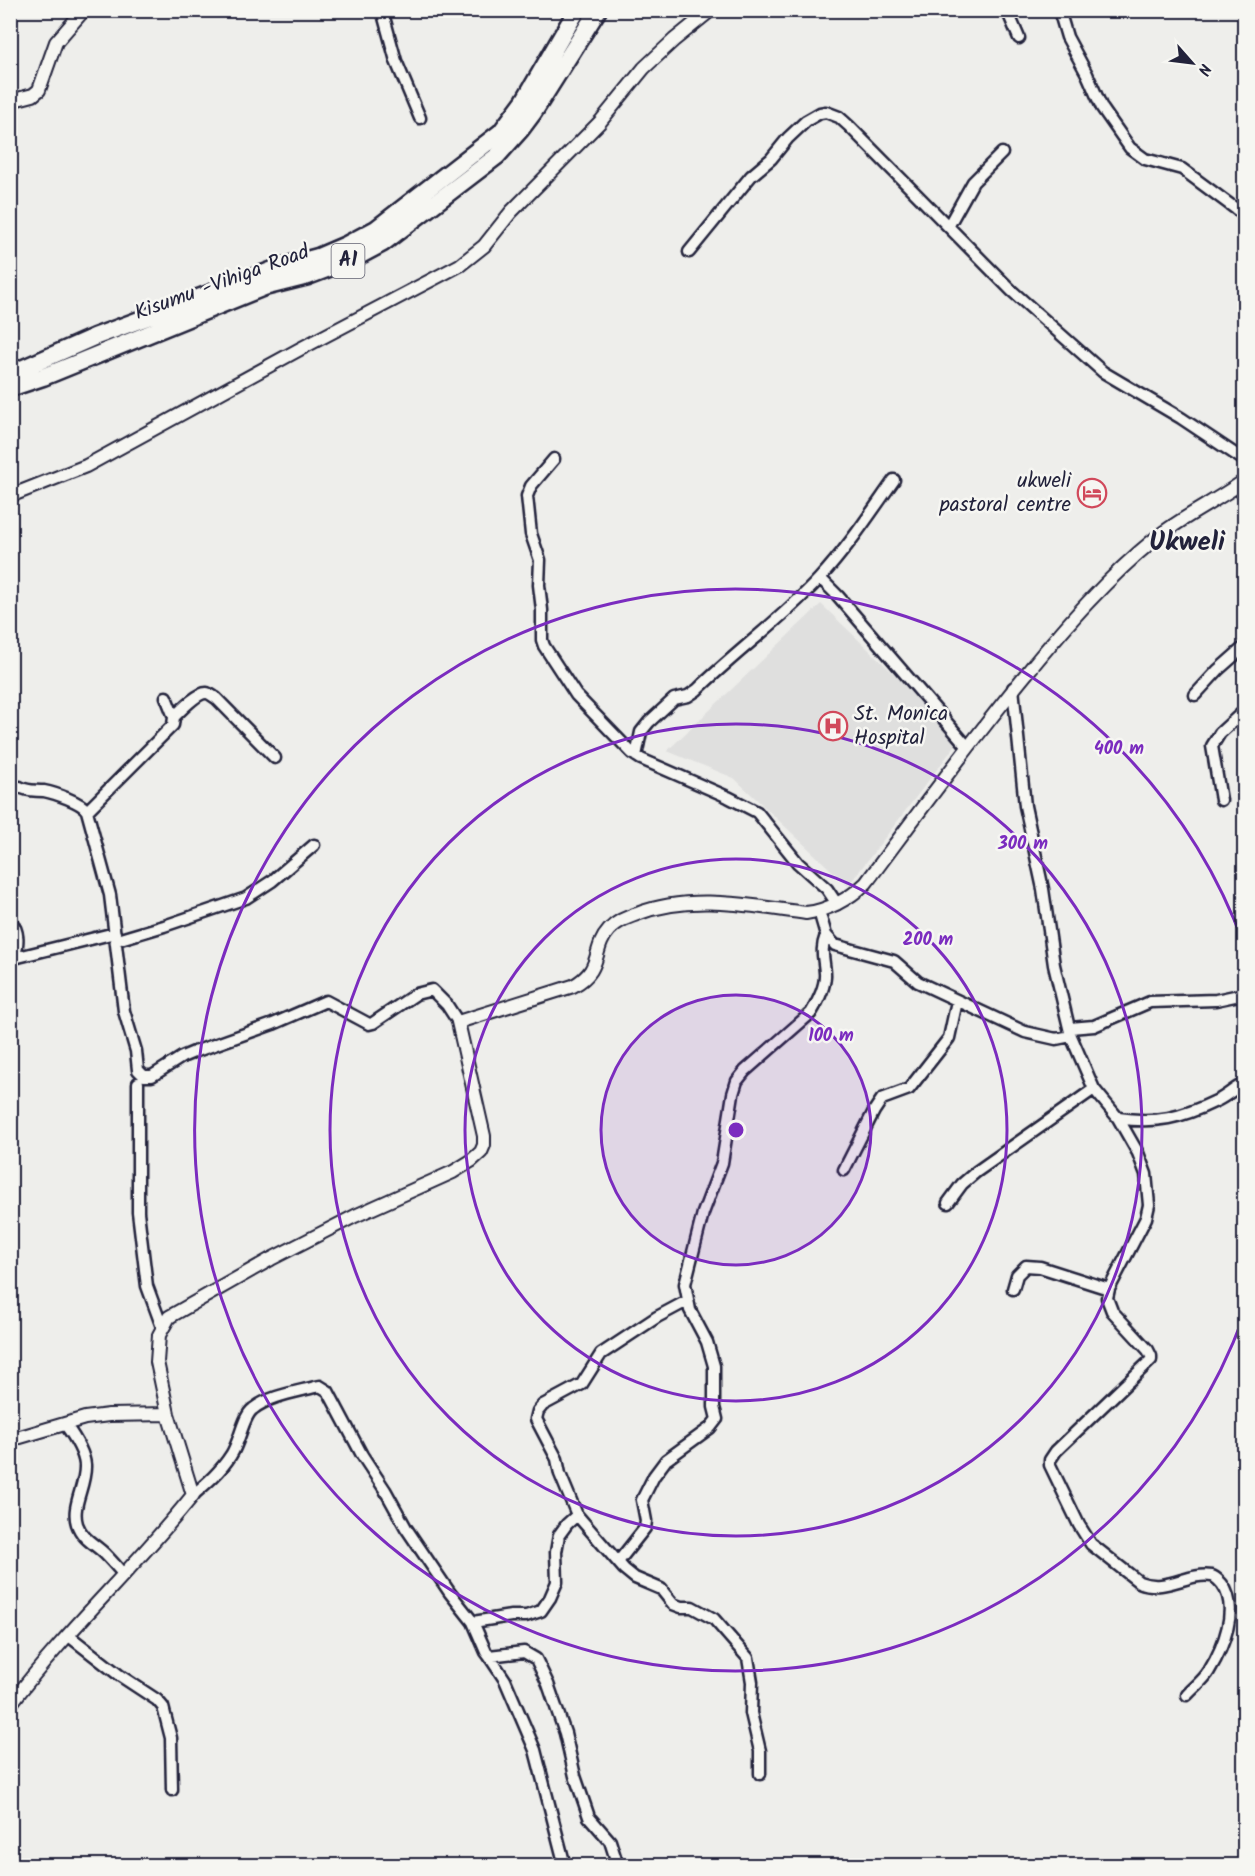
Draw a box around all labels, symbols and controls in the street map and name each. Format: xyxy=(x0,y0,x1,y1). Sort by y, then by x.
north arrow xyxy=(1162,33,1222,93)
text: N xyxy=(1191,59,1217,80)
street label: Kisumu -Vihiga Road xyxy=(130,236,315,330)
road number: A1 xyxy=(332,244,364,278)
place label: ukweli pastoral centre xyxy=(939,465,1072,522)
hotel icon: ukweli pastoral centre xyxy=(1076,477,1108,509)
district label: Ukweli xyxy=(1149,521,1226,564)
place label: St. Monica Hospital xyxy=(854,698,948,755)
hospital icon: St. Monica Hospital xyxy=(817,710,849,742)
text: 400 m xyxy=(1094,735,1144,764)
text: 300 m xyxy=(997,830,1048,859)
text: 200 m xyxy=(903,926,954,955)
text: 100 m xyxy=(808,1022,854,1051)
centre of rings xyxy=(726,1120,746,1140)

